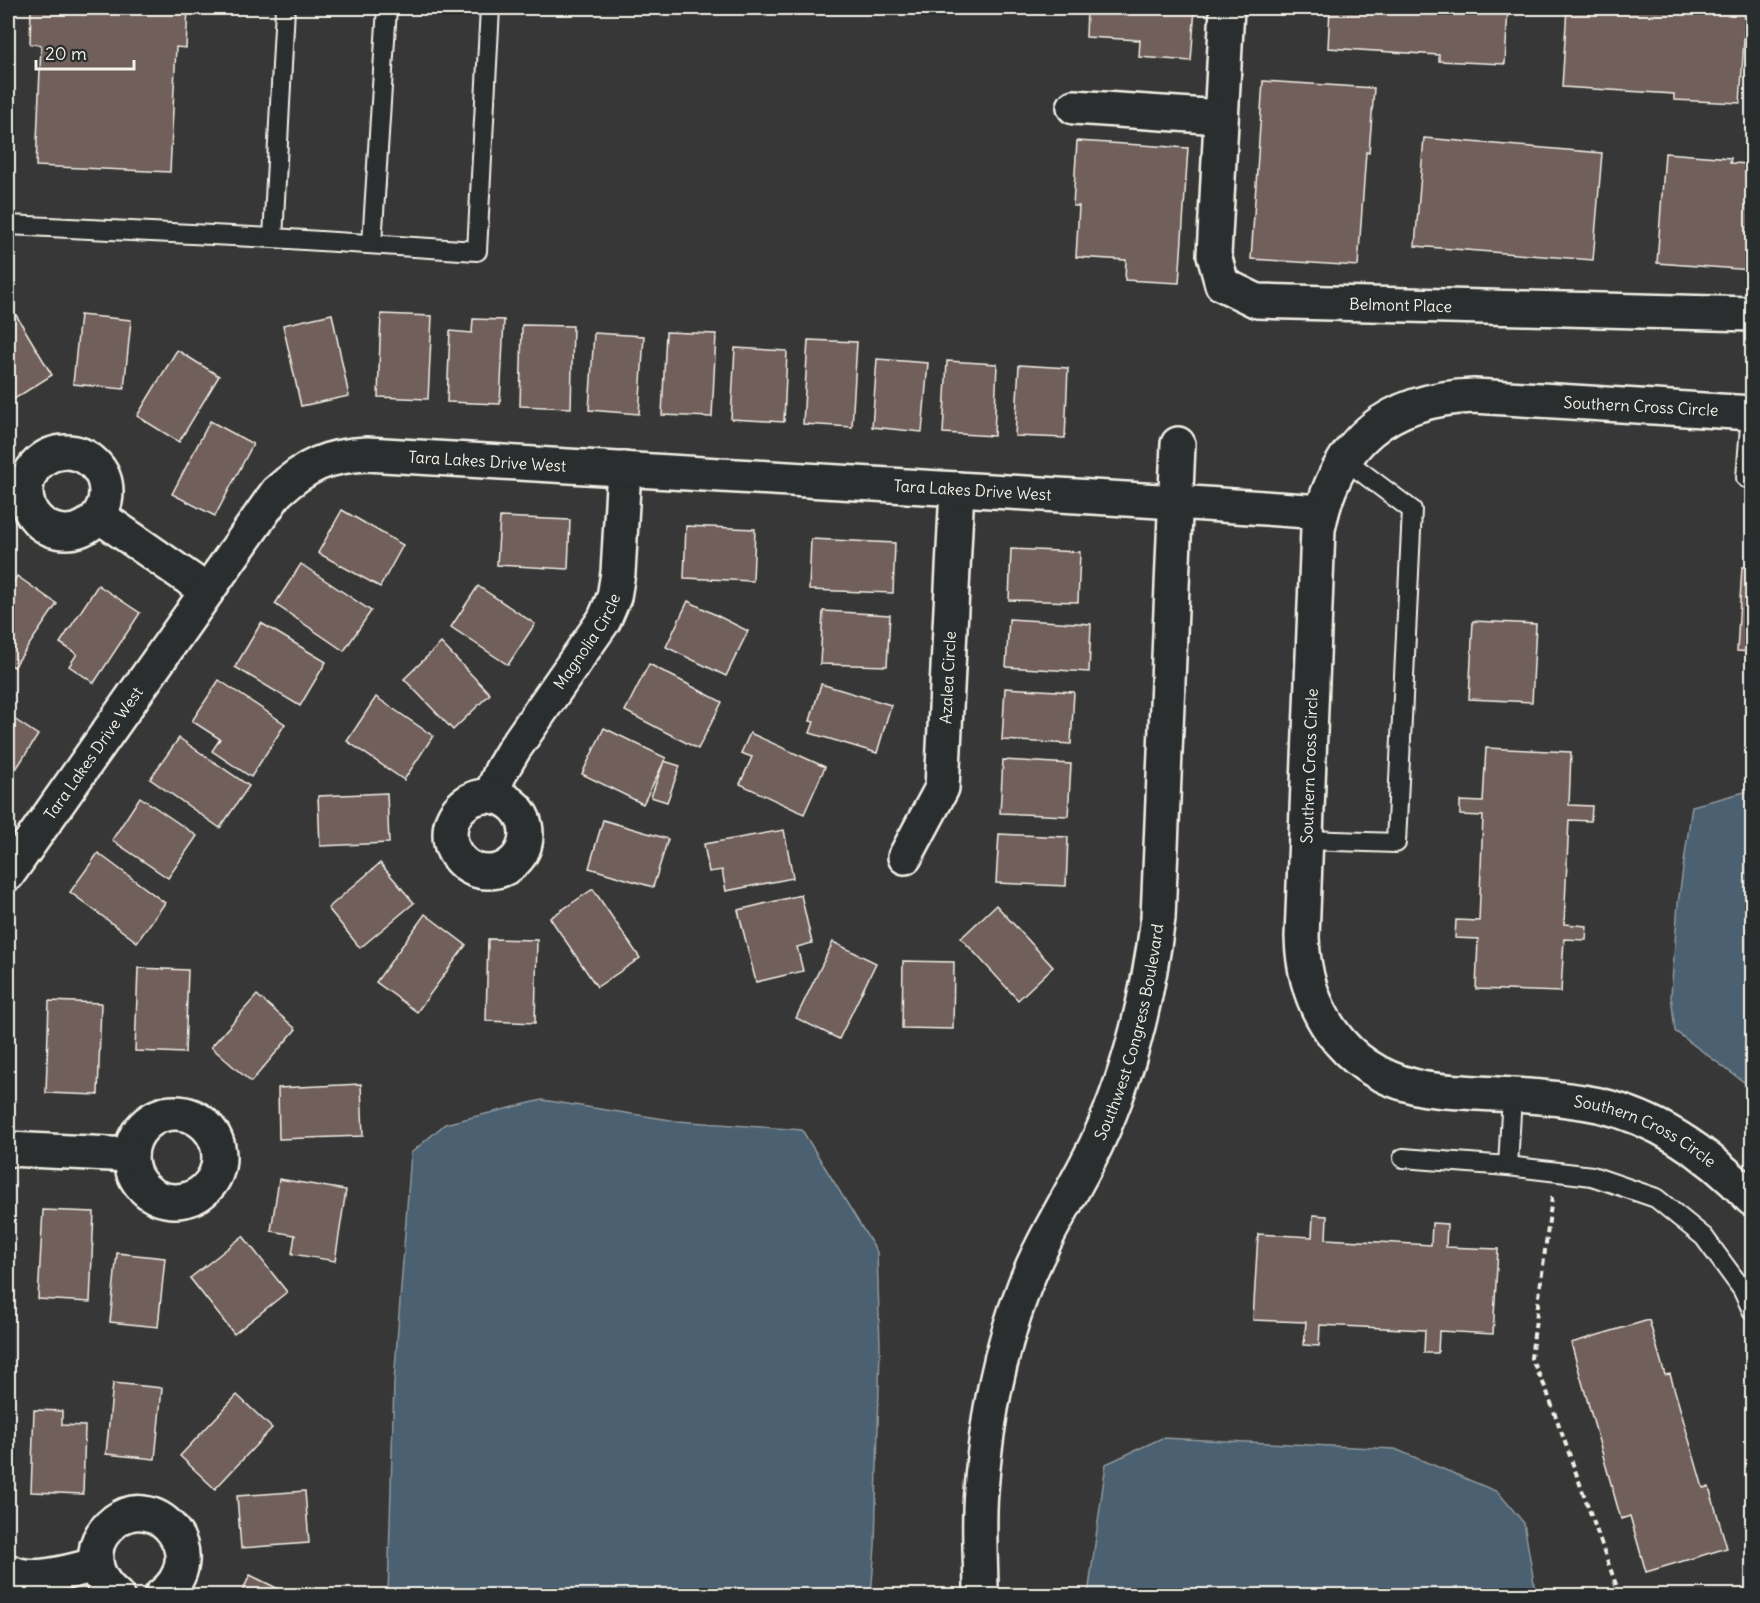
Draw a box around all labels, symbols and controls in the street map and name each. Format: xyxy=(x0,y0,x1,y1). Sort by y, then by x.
scale bar xyxy=(36,33,134,71)
text: 20 m xyxy=(45,42,87,65)
street label: Belmont Place xyxy=(1349,293,1452,316)
street label: Southern Cross Circle xyxy=(1563,392,1719,420)
street label: Tara Lakes Drive West xyxy=(408,446,568,476)
street label: Tara Lakes Drive West xyxy=(893,475,1053,505)
street label: Magnolia Circle xyxy=(549,590,624,693)
street label: Azalea Circle xyxy=(935,630,960,724)
street label: Tara Lakes Drive West xyxy=(39,682,147,823)
street label: Southern Cross Circle xyxy=(1296,688,1322,844)
street label: Southwest Congress Boulevard xyxy=(1090,923,1167,1143)
street label: Southern Cross Circle xyxy=(1573,1091,1720,1171)

